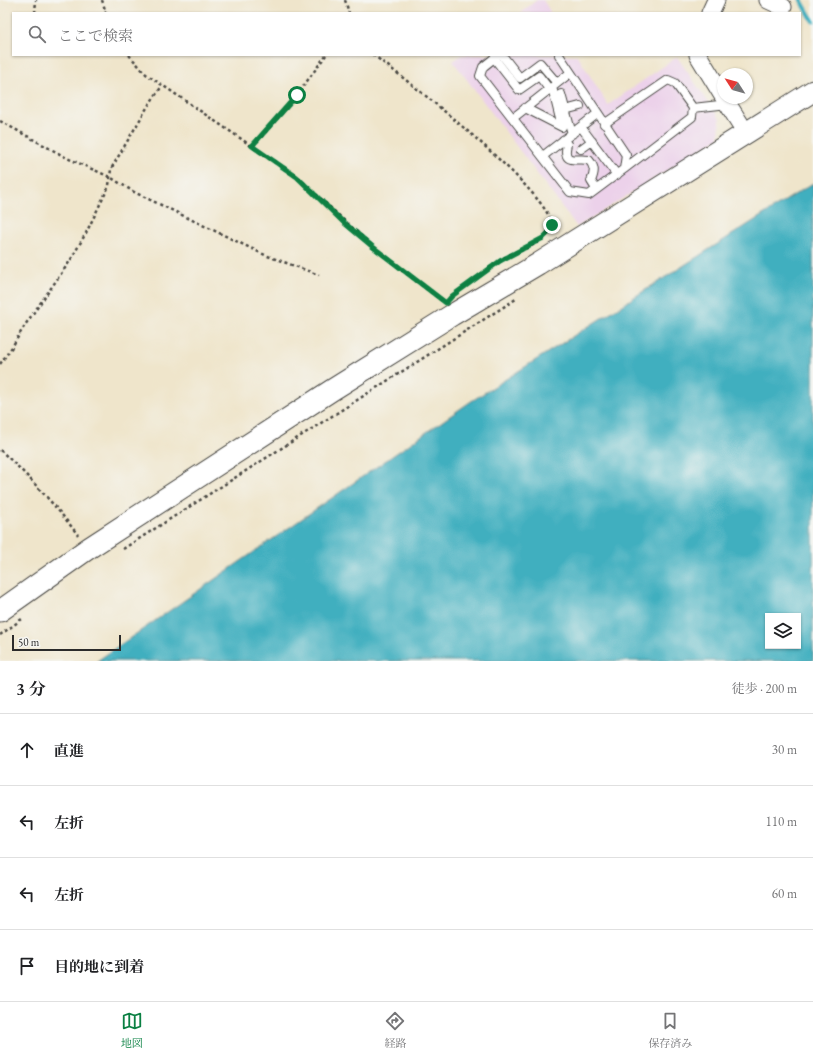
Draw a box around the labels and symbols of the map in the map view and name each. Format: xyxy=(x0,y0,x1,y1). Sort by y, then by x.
north arrow xyxy=(717,68,753,104)
route start xyxy=(288,86,306,104)
route end xyxy=(543,216,561,234)
scale bar xyxy=(12,633,121,652)

